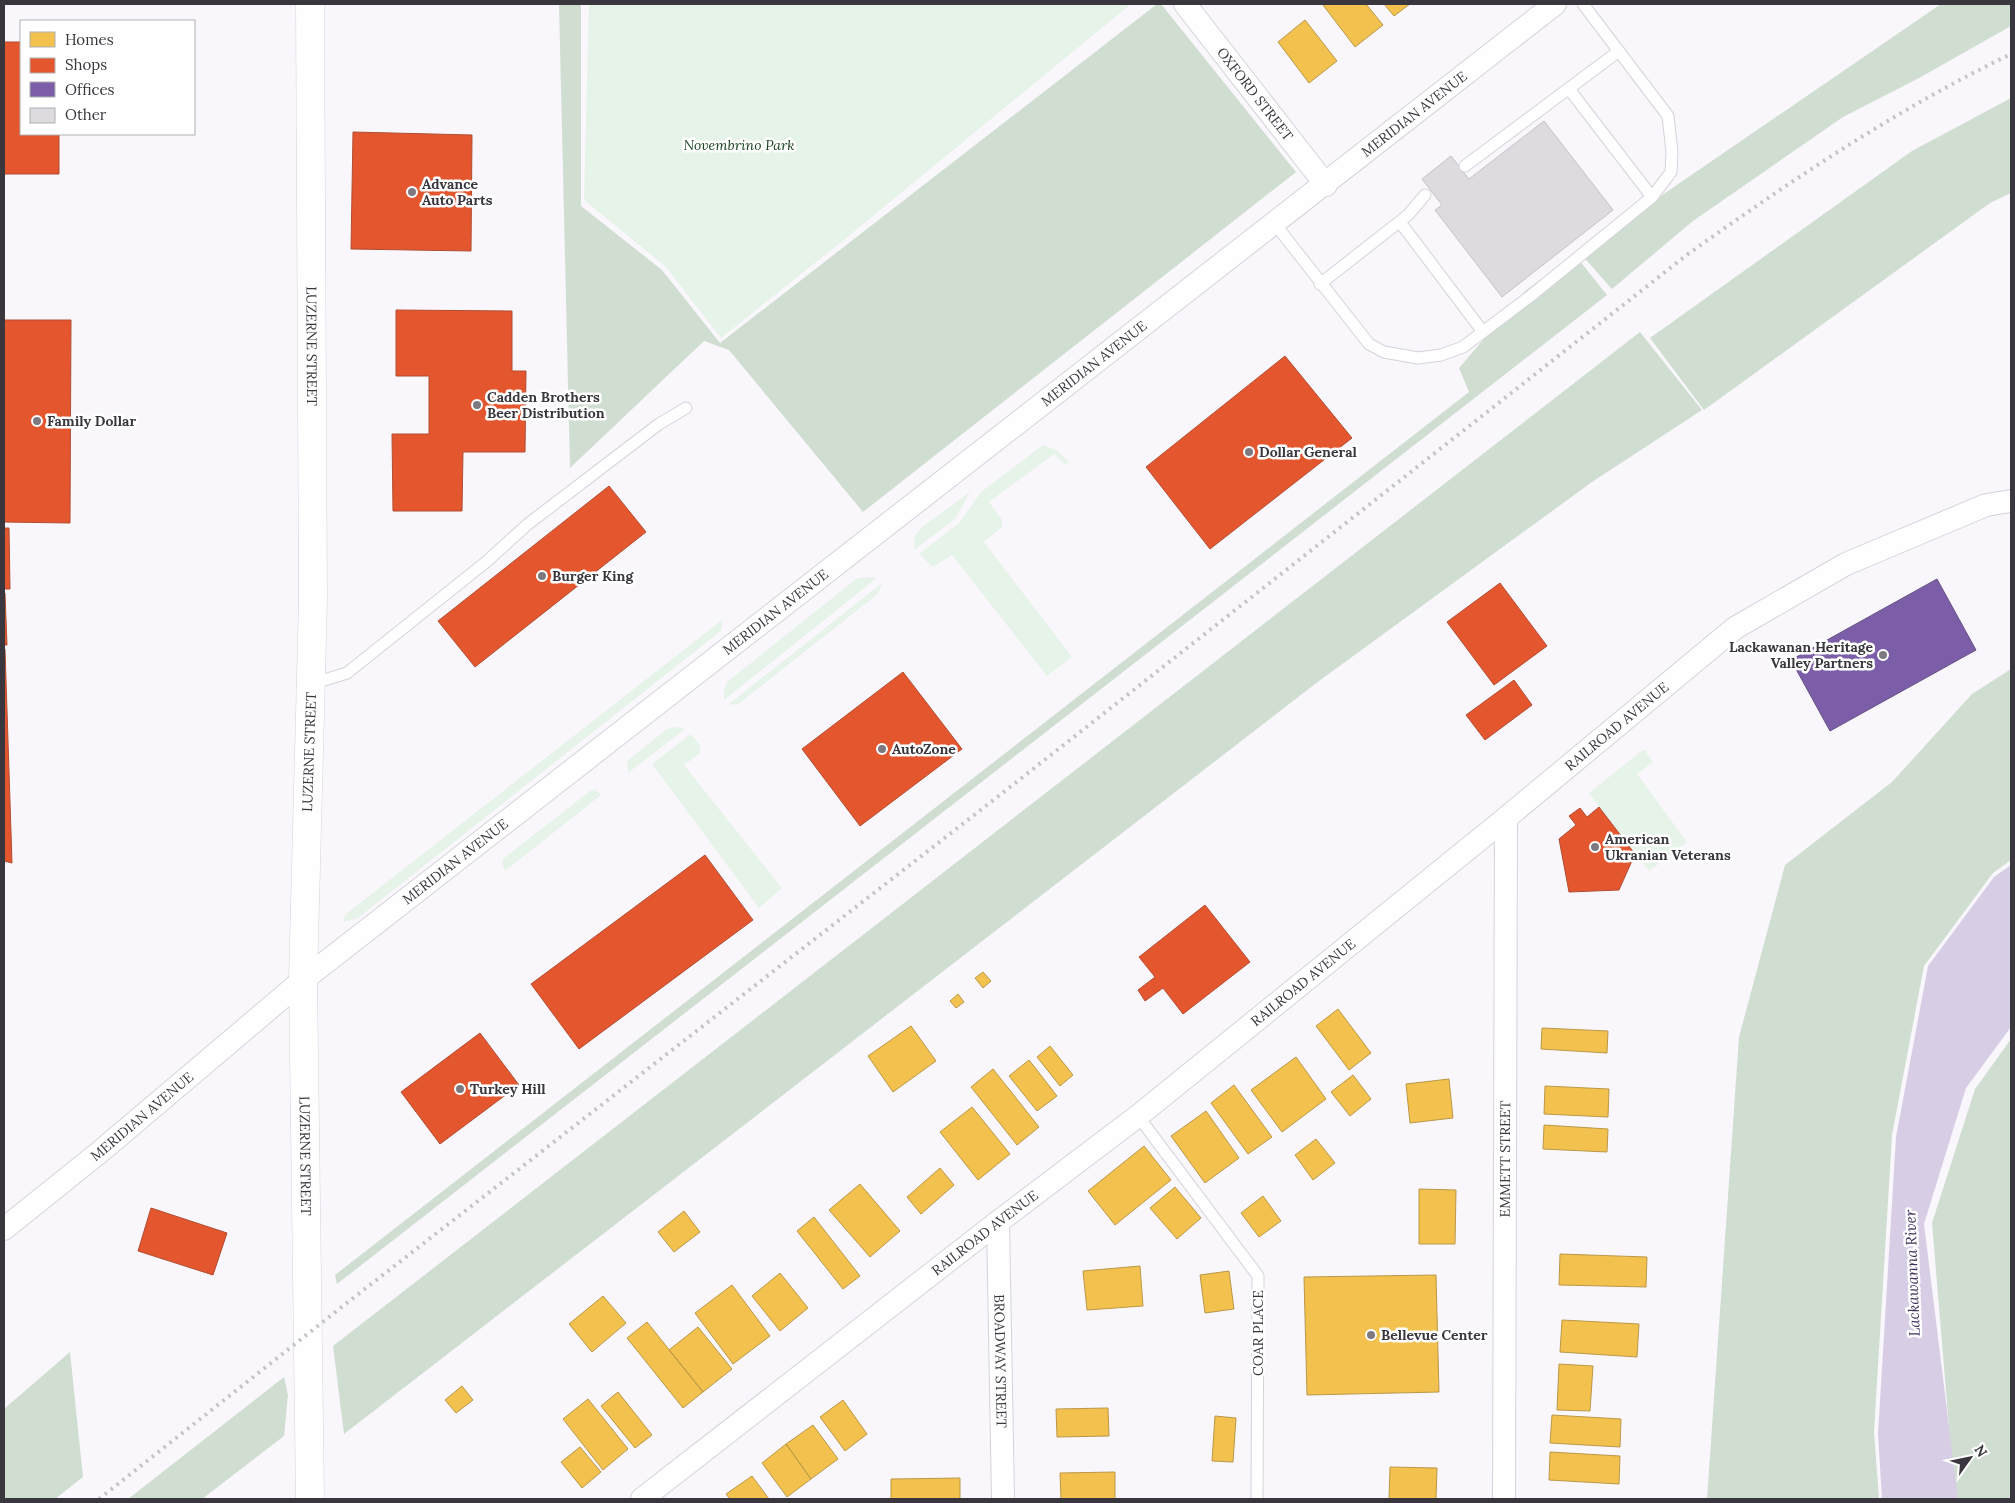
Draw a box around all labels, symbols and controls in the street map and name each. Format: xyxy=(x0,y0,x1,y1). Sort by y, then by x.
legend xyxy=(20,20,195,135)
text: Homes xyxy=(65,30,114,49)
street label: OXFORD STREET xyxy=(1213,44,1297,144)
text: Shops xyxy=(65,55,107,74)
street label: MERIDIAN AVENUE xyxy=(1358,67,1471,161)
text: Offices xyxy=(65,80,115,99)
text: Other xyxy=(65,105,107,124)
park label: Novembrino Park xyxy=(683,136,795,154)
place label: Advance Auto Parts xyxy=(422,175,493,209)
marker: Advance Auto Parts xyxy=(406,186,418,198)
street label: LUZERNE STREET xyxy=(302,286,321,406)
street label: MERIDIAN AVENUE xyxy=(1037,316,1151,410)
place label: Cadden Brothers Beer Distribution xyxy=(487,388,605,422)
marker: Cadden Brothers Beer Distribution xyxy=(471,399,483,411)
place label: Family Dollar xyxy=(47,412,136,430)
marker: Family Dollar xyxy=(31,415,43,427)
place label: Dollar General xyxy=(1259,443,1358,461)
marker: Dollar General xyxy=(1243,446,1255,458)
street label: MERIDIAN AVENUE xyxy=(719,565,832,659)
place label: Burger King xyxy=(552,567,635,585)
marker: Burger King xyxy=(536,570,548,582)
place label: Lackawanan Heritage Valley Partners xyxy=(1729,638,1873,672)
marker: Lackawanan Heritage Valley Partners xyxy=(1877,649,1889,661)
street label: RAILROAD AVENUE xyxy=(1561,678,1673,775)
street label: LUZERNE STREET xyxy=(298,692,320,812)
place label: AutoZone xyxy=(892,740,956,758)
marker: AutoZone xyxy=(876,743,888,755)
street label: MERIDIAN AVENUE xyxy=(399,814,512,908)
place label: American Ukranian Veterans xyxy=(1605,830,1731,864)
marker: American Ukranian Veterans xyxy=(1589,841,1601,853)
street label: RAILROAD AVENUE xyxy=(1247,934,1359,1030)
street label: MERIDIAN AVENUE xyxy=(87,1068,197,1165)
place label: Turkey Hill xyxy=(470,1080,546,1098)
marker: Turkey Hill xyxy=(454,1083,466,1095)
street label: LUZERNE STREET xyxy=(296,1096,315,1216)
street label: EMMETT STREET xyxy=(1496,1100,1514,1217)
street label: RAILROAD AVENUE xyxy=(928,1186,1042,1279)
water label: Lackawanna River xyxy=(1900,1209,1924,1337)
street label: COAR PLACE xyxy=(1249,1290,1267,1376)
street label: BROADWAY STREET xyxy=(990,1294,1011,1428)
place label: Bellevue Center xyxy=(1381,1326,1488,1344)
marker: Bellevue Center xyxy=(1365,1329,1377,1341)
north arrow xyxy=(1945,1433,1995,1483)
text: N xyxy=(1970,1441,1991,1461)

